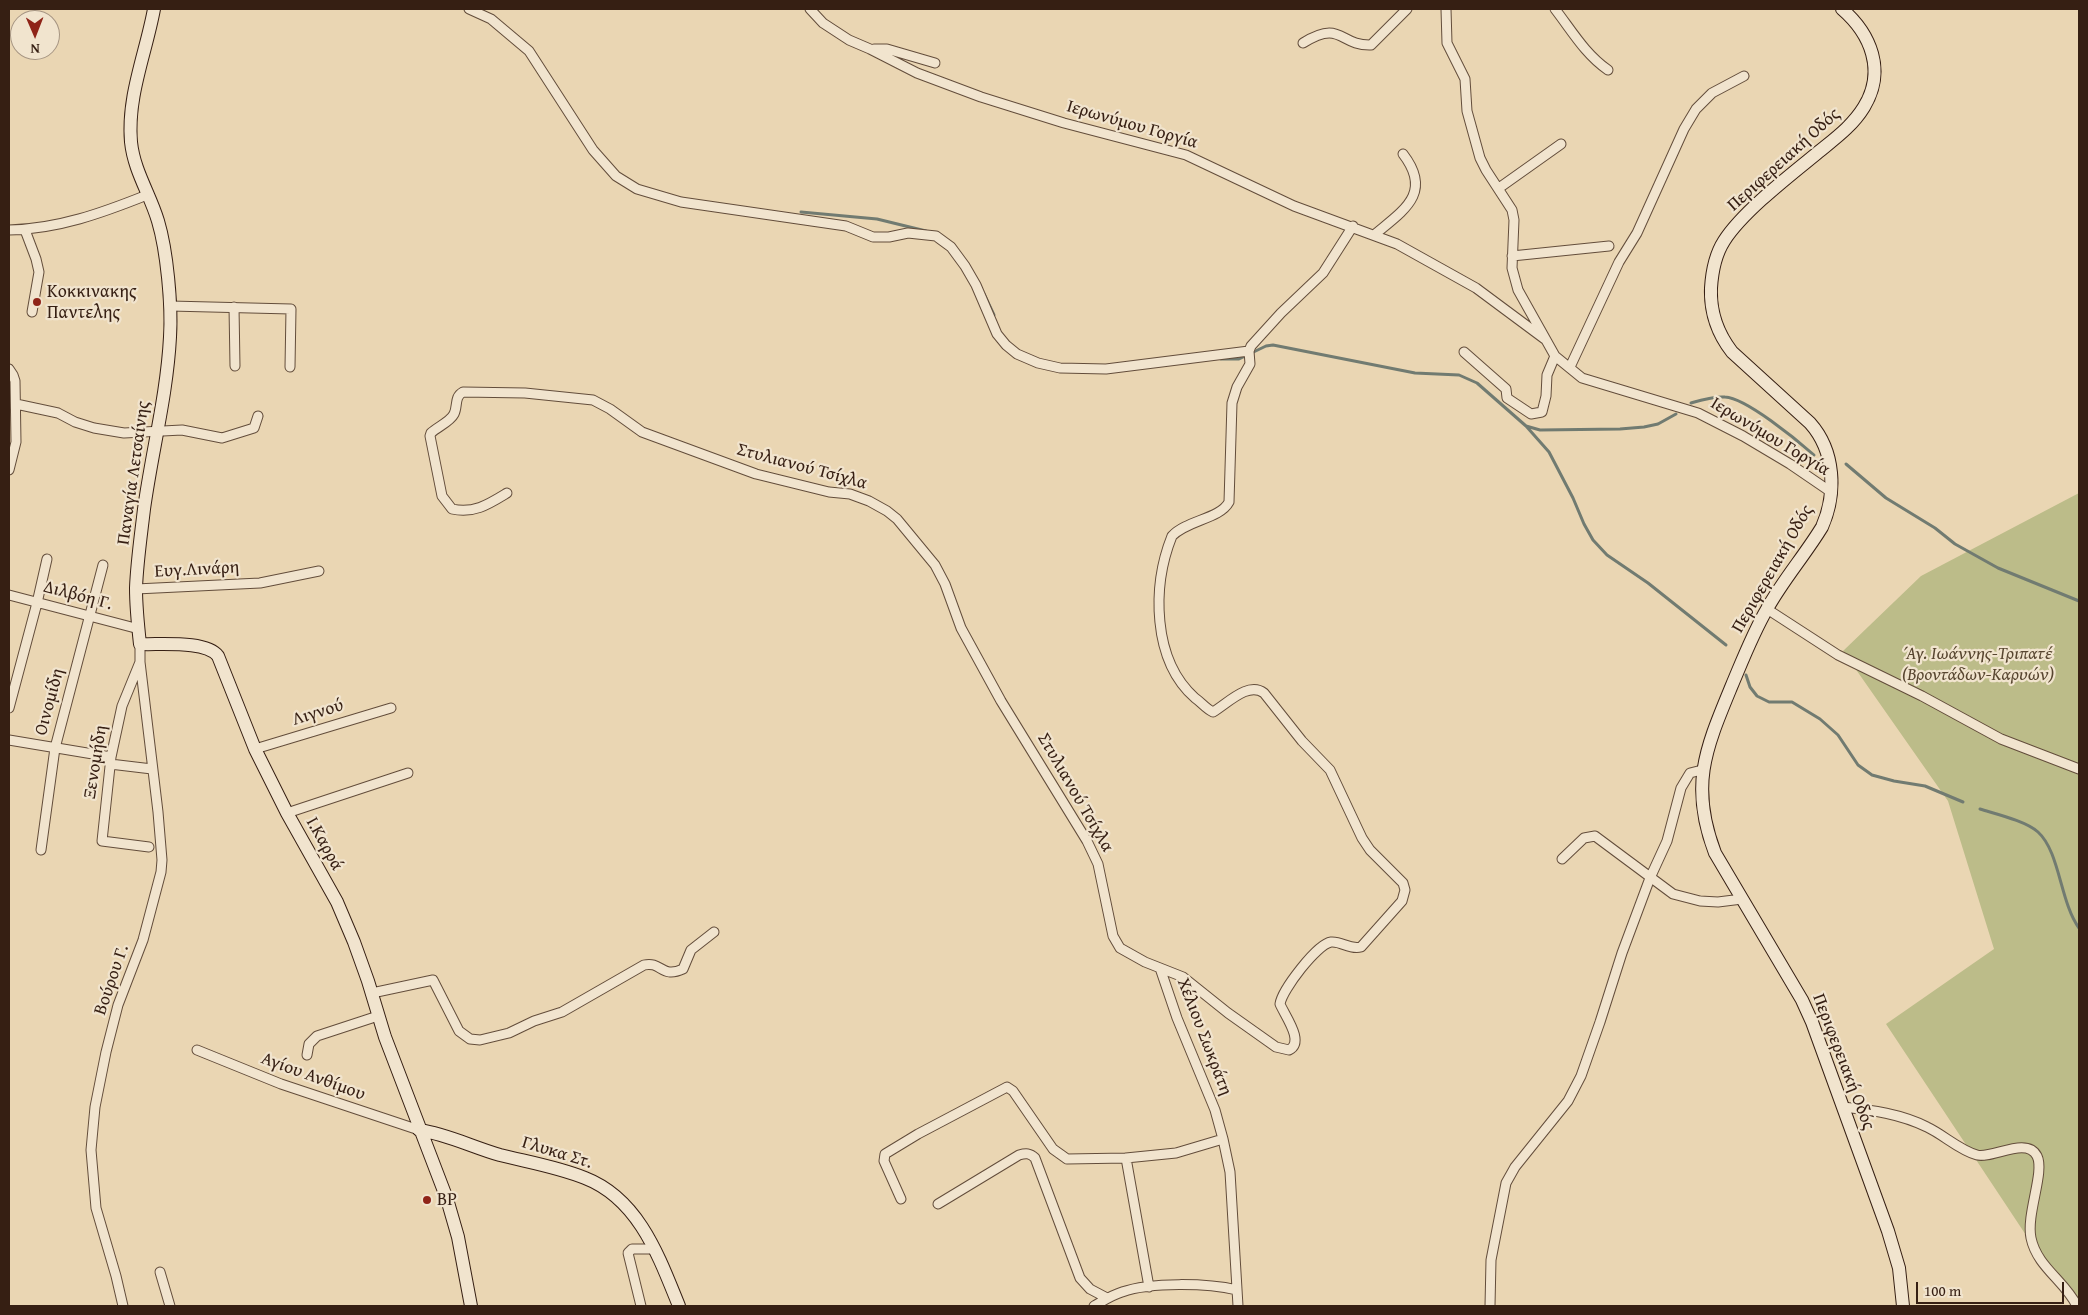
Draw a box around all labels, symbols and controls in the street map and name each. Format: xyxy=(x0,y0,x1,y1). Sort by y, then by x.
north arrow xyxy=(10,10,60,60)
text: N xyxy=(30,39,40,59)
street label: Ιερωνύμου Γοργία xyxy=(1064,96,1200,154)
street label: Περιφερειακή Οδός xyxy=(1723,104,1845,216)
place label: Κοκκινακης Παντελης xyxy=(47,281,137,324)
marker: Κοκκινακης Παντελης xyxy=(31,296,43,308)
street label: Ιερωνύμου Γοργία xyxy=(1706,393,1834,481)
street label: Παναγία Λετσαίνης xyxy=(113,400,155,546)
street label: Στυλιανού Τσίχλα xyxy=(734,439,870,495)
street label: Περιφερειακή Οδός xyxy=(1728,501,1818,637)
street label: Ευγ.Λινάρη xyxy=(154,557,240,583)
street label: Διλβόη Γ. xyxy=(41,576,115,616)
park label: Άγ. Ιωάννης-Τριπατέ (Βροντάδων-Καρυών) xyxy=(1902,643,2054,686)
street label: Οινομίδη xyxy=(31,666,69,738)
street label: Λιγνού xyxy=(290,695,346,731)
street label: Ξενομήδη xyxy=(80,724,112,800)
street label: Στυλιανού Τσίχλα xyxy=(1032,730,1118,856)
street label: Ι.Καρρά xyxy=(301,813,347,875)
street label: Βούρου Γ. xyxy=(90,942,134,1018)
street label: Χέλιου Σωκράτη xyxy=(1172,975,1236,1099)
street label: Περιφερειακή Οδός xyxy=(1807,991,1879,1133)
street label: Αγίου Ανθίμου xyxy=(258,1048,368,1106)
street label: Γλυκα Στ. xyxy=(519,1132,595,1174)
place label: BP xyxy=(437,1189,457,1211)
marker: BP xyxy=(421,1194,433,1206)
scale bar xyxy=(1918,1272,2066,1304)
text: 100 m xyxy=(1924,1280,1961,1301)

